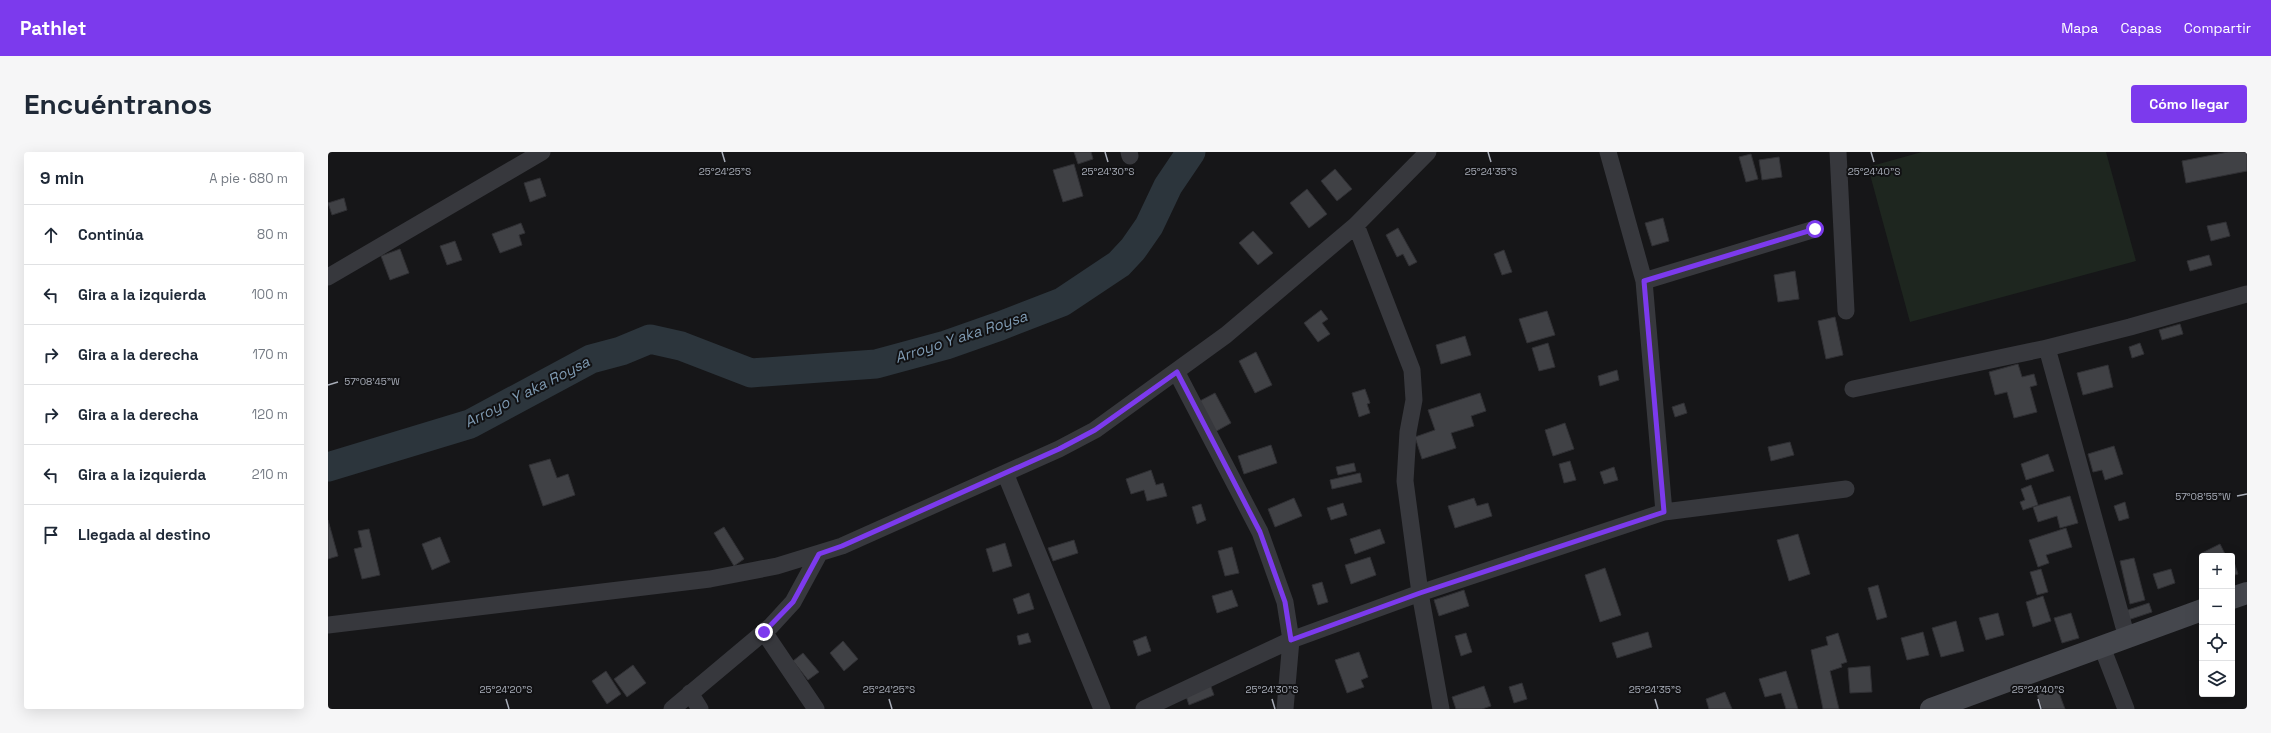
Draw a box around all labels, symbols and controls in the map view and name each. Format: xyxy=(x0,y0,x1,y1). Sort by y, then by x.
text: Pathlet xyxy=(20,16,86,41)
text: Mapa xyxy=(2061,19,2098,37)
text: Capas xyxy=(2120,19,2162,37)
text: Compartir xyxy=(2184,19,2251,37)
button: Cómo llegar xyxy=(2131,85,2247,123)
text: Encuéntranos xyxy=(24,86,212,122)
text: 25°24'25"S xyxy=(699,165,751,178)
text: 25°24'30"S xyxy=(1082,165,1134,178)
text: 25°24'35"S xyxy=(1465,165,1517,178)
text: 25°24'40"S xyxy=(1848,165,1900,178)
text: 9 min xyxy=(40,167,84,189)
text: A pie · 680 m xyxy=(209,170,288,187)
route start xyxy=(1806,220,1824,238)
icon: ahead xyxy=(40,224,62,246)
text: Continúa xyxy=(78,225,144,244)
text: 80 m xyxy=(257,226,288,243)
icon: left xyxy=(40,284,62,306)
text: Gira a la izquierda xyxy=(78,285,206,304)
text: 100 m xyxy=(251,286,288,303)
water label: Arroyo Y aka Roysa xyxy=(892,306,1030,367)
icon: right xyxy=(40,344,62,366)
text: Gira a la derecha xyxy=(78,345,198,364)
text: 170 m xyxy=(252,346,288,363)
water label: Arroyo Y aka Roysa xyxy=(461,352,593,431)
text: 57°08'45"W xyxy=(344,375,400,388)
icon: right xyxy=(40,404,62,426)
text: Gira a la derecha xyxy=(78,405,198,424)
text: 120 m xyxy=(252,406,288,423)
icon: left xyxy=(40,464,62,486)
text: Gira a la izquierda xyxy=(78,465,206,484)
text: 210 m xyxy=(252,466,288,483)
text: 57°08'55"W xyxy=(2175,490,2231,503)
icon: arrive xyxy=(40,524,62,546)
text: Llegada al destino xyxy=(78,525,211,544)
map controls xyxy=(2199,553,2235,697)
button: + xyxy=(2199,553,2235,589)
button: − xyxy=(2199,589,2235,625)
route end xyxy=(755,623,773,641)
button: locate xyxy=(2199,625,2235,661)
button: layers xyxy=(2199,661,2235,697)
text: 25°24'20"S xyxy=(480,683,532,696)
text: 25°24'25"S xyxy=(863,683,915,696)
text: 25°24'30"S xyxy=(1246,683,1298,696)
text: 25°24'35"S xyxy=(1629,683,1681,696)
text: 25°24'40"S xyxy=(2012,683,2064,696)

